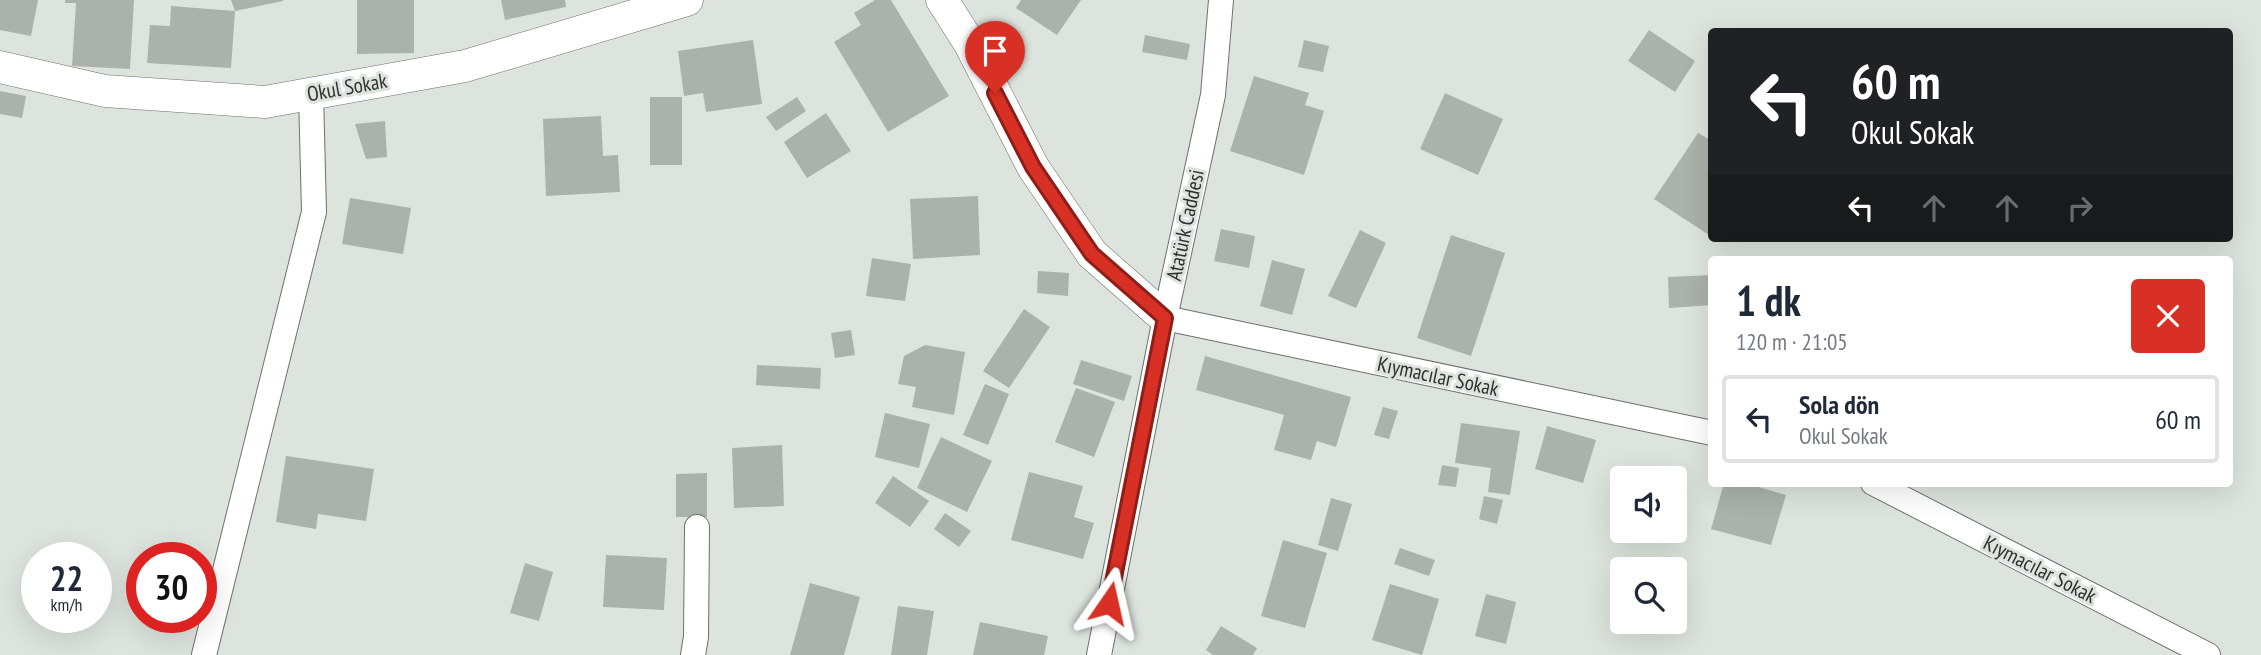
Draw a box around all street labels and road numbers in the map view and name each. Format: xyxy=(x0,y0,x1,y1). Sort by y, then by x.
street label: Okul Sokak xyxy=(305,67,389,107)
street label: Atatürk Caddesi xyxy=(1160,167,1210,283)
street label: Kıymacılar Sokak xyxy=(1375,350,1501,402)
street label: Kıymacılar Sokak xyxy=(1979,529,2101,609)

